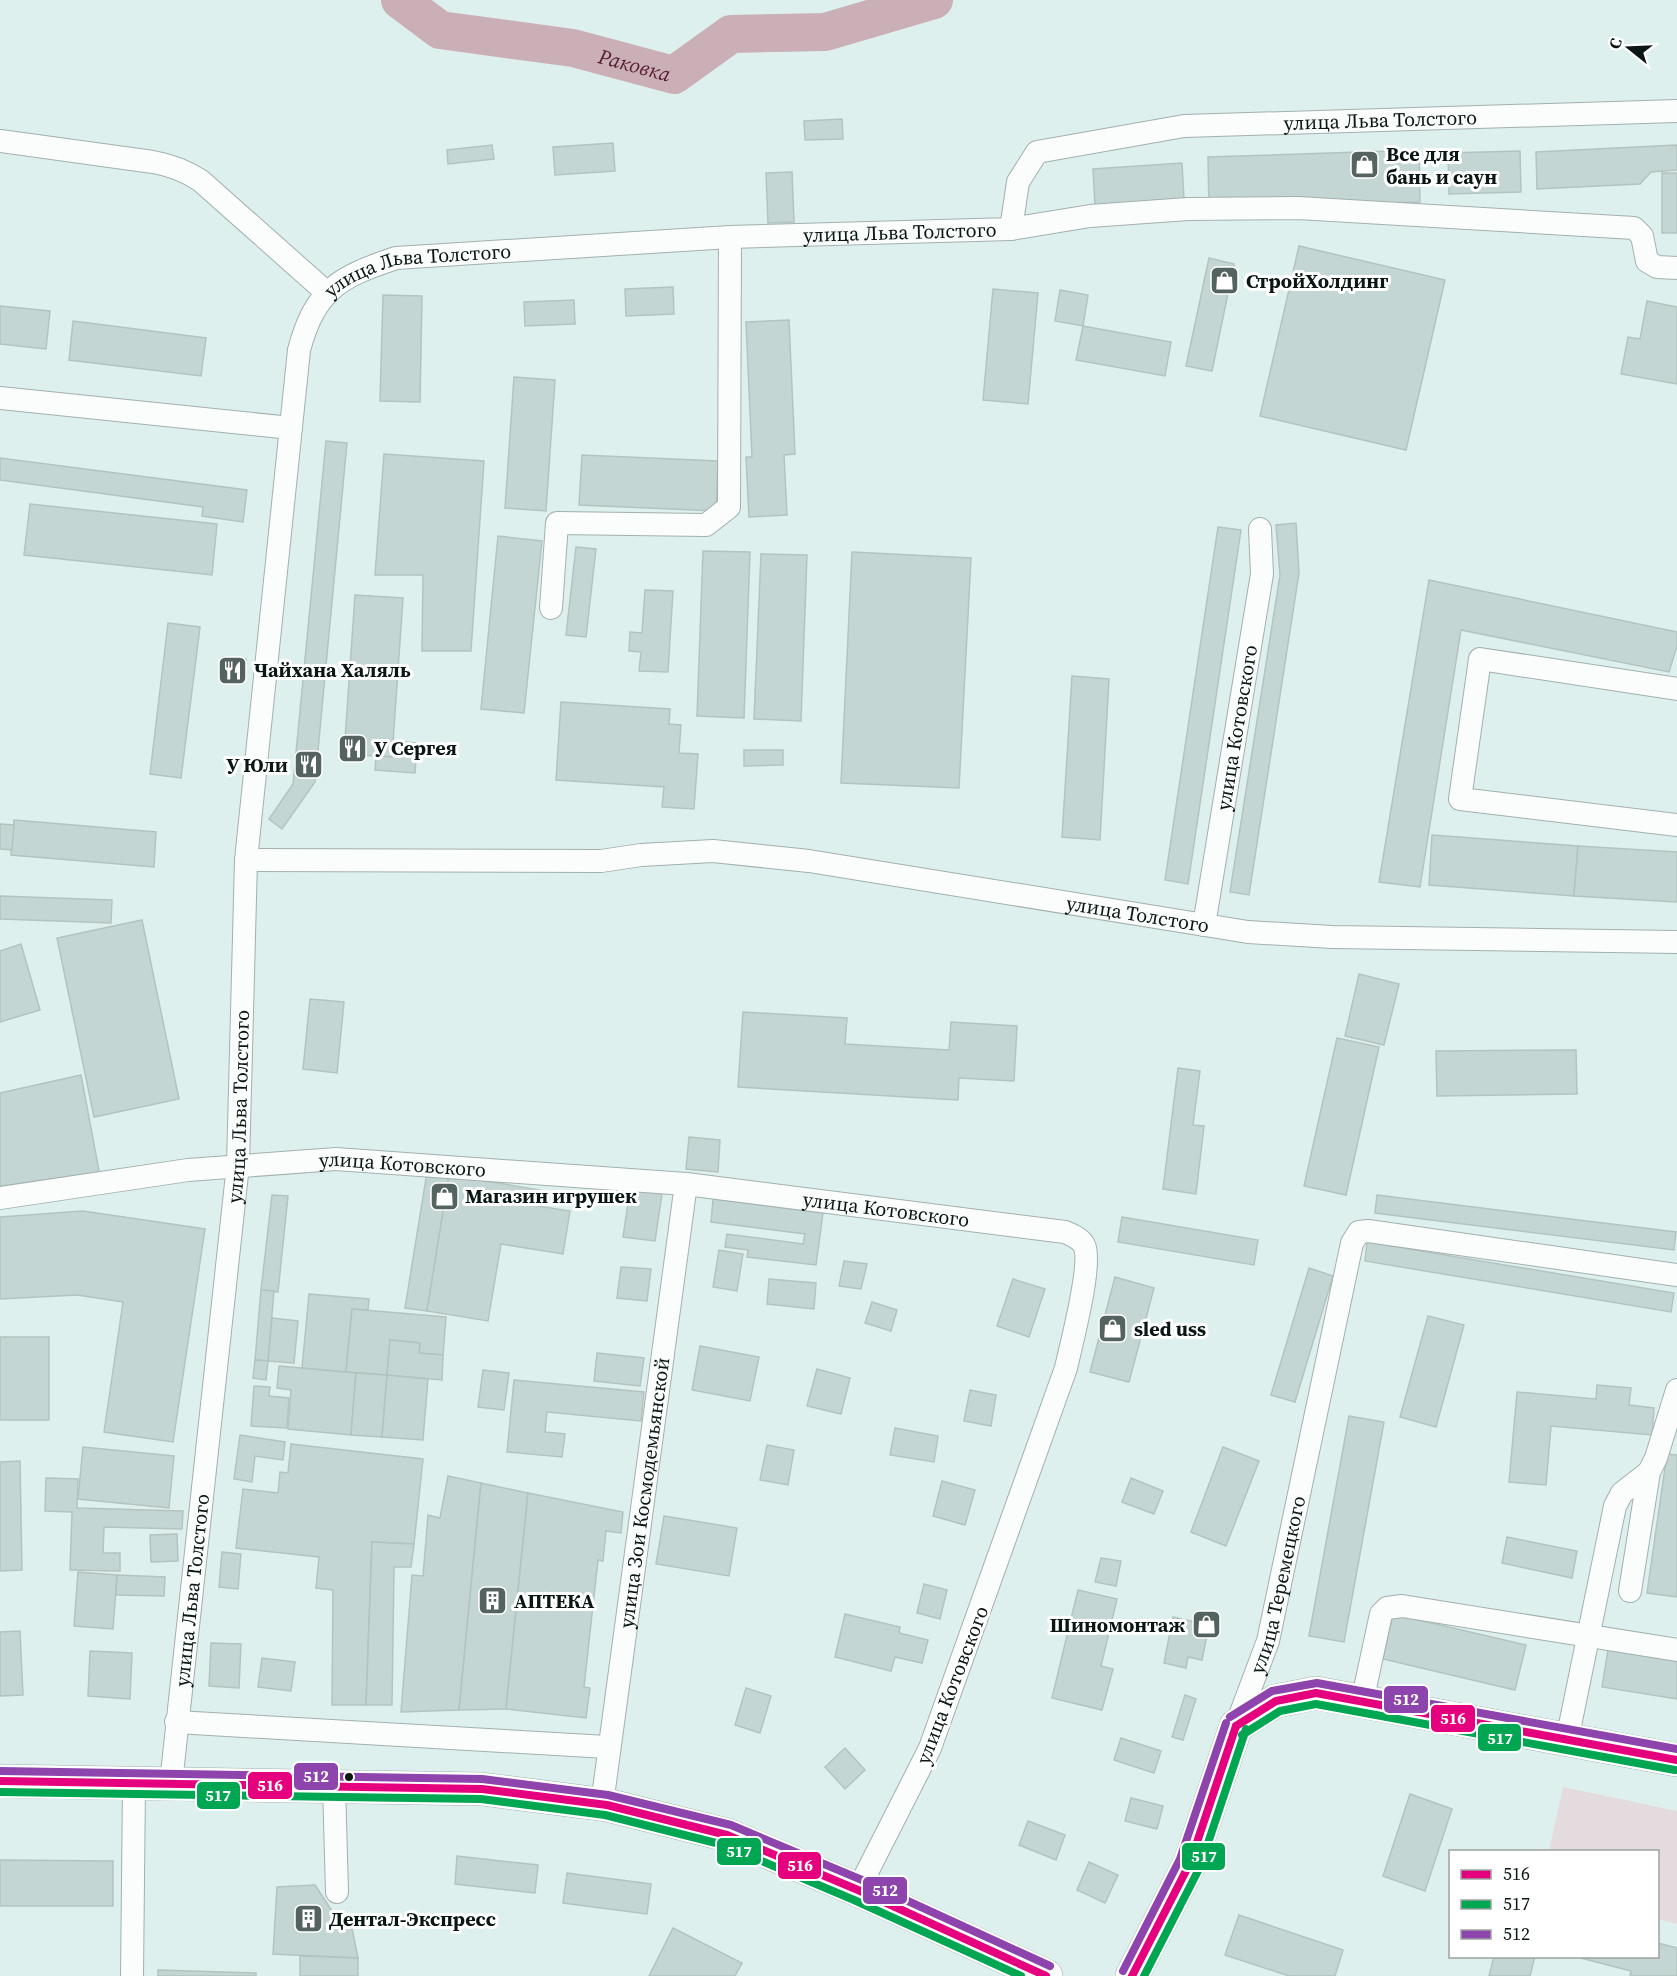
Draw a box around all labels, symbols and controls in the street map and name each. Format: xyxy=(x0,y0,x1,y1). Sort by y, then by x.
north arrow xyxy=(1599,18,1659,78)
text: С xyxy=(1603,35,1627,51)
water label: Раковка xyxy=(594,41,674,88)
street label: улица Льва Толстого xyxy=(1283,103,1478,137)
place label: Все для бань и саун xyxy=(1386,140,1497,191)
shop icon: Все для бань и саун xyxy=(1349,149,1381,181)
street label: улица Льва Толстого xyxy=(803,215,997,249)
street label: улица Льва Толстого xyxy=(317,237,512,304)
shop icon: СтройХолдинг xyxy=(1209,265,1241,297)
place label: СтройХолдинг xyxy=(1246,267,1388,295)
street label: улица Котовского xyxy=(1209,643,1264,813)
restaurant icon: Чайхана Халяль xyxy=(217,654,249,686)
place label: Чайхана Халяль xyxy=(254,656,411,684)
restaurant icon: У Сергея xyxy=(337,732,369,764)
place label: У Сергея xyxy=(374,734,457,762)
restaurant icon: У Юли xyxy=(293,749,325,781)
place label: У Юли xyxy=(226,751,288,779)
street label: улица Толстого xyxy=(1064,889,1211,940)
street label: улица Льва Толстого xyxy=(220,1009,256,1205)
street label: улица Котовского xyxy=(318,1145,487,1184)
shop icon: Магазин игрушек xyxy=(428,1180,460,1212)
place label: Магазин игрушек xyxy=(465,1182,637,1210)
street label: улица Котовского xyxy=(801,1185,971,1234)
shop icon: sled uss xyxy=(1097,1313,1129,1345)
place label: sled uss xyxy=(1134,1315,1206,1343)
street label: улица Зои Космодемьянской xyxy=(612,1356,676,1630)
street label: улица Льва Толстого xyxy=(168,1492,216,1688)
street label: улица Теремецкого xyxy=(1243,1493,1312,1678)
building icon: АПТЕКА xyxy=(477,1585,509,1617)
place label: АПТЕКА xyxy=(514,1587,595,1615)
street label: улица Котовского xyxy=(909,1602,995,1768)
shop icon: Шиномонтаж xyxy=(1190,1609,1222,1641)
place label: Шиномонтаж xyxy=(1050,1611,1185,1639)
line badge: 512 xyxy=(1383,1685,1429,1714)
text: 512 xyxy=(1393,1688,1419,1710)
line badge: 516 xyxy=(1430,1704,1476,1733)
text: 516 xyxy=(1440,1707,1466,1729)
line badge: 517 xyxy=(1477,1723,1522,1752)
text: 517 xyxy=(1487,1727,1513,1749)
line badge: 512 xyxy=(293,1762,339,1791)
text: 512 xyxy=(303,1765,329,1787)
line badge: 516 xyxy=(247,1771,293,1800)
unlabelled marker xyxy=(343,1771,355,1783)
text: 516 xyxy=(257,1774,283,1796)
line badge: 517 xyxy=(196,1781,241,1810)
text: 517 xyxy=(205,1784,231,1806)
line badge: 517 xyxy=(716,1837,762,1866)
text: 517 xyxy=(726,1840,752,1862)
line badge: 517 xyxy=(1181,1842,1226,1871)
text: 517 xyxy=(1191,1845,1217,1867)
legend xyxy=(1449,1850,1659,1958)
line badge: 516 xyxy=(777,1851,822,1880)
text: 516 xyxy=(787,1854,813,1876)
text: 516 xyxy=(1503,1861,1530,1886)
line badge: 512 xyxy=(862,1876,908,1905)
text: 512 xyxy=(872,1879,898,1901)
text: 517 xyxy=(1503,1891,1530,1916)
building icon: Дентал-Экспресс xyxy=(292,1903,324,1935)
place label: Дентал-Экспресс xyxy=(329,1905,496,1933)
text: 512 xyxy=(1503,1921,1530,1946)

